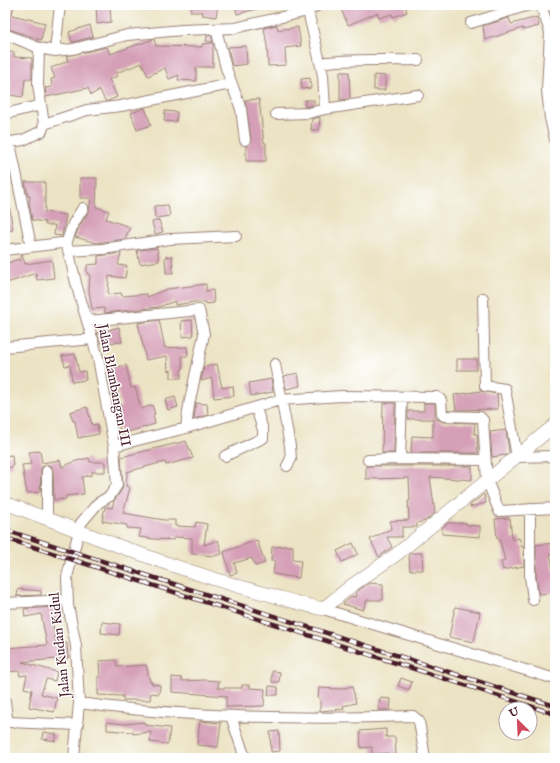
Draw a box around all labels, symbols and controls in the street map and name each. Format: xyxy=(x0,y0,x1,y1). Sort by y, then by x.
street label: Jalan Blambangan III xyxy=(93,320,135,448)
street label: Jalan Kudan Kidul xyxy=(46,591,75,700)
north arrow xyxy=(498,701,538,741)
text: U xyxy=(506,704,522,721)

